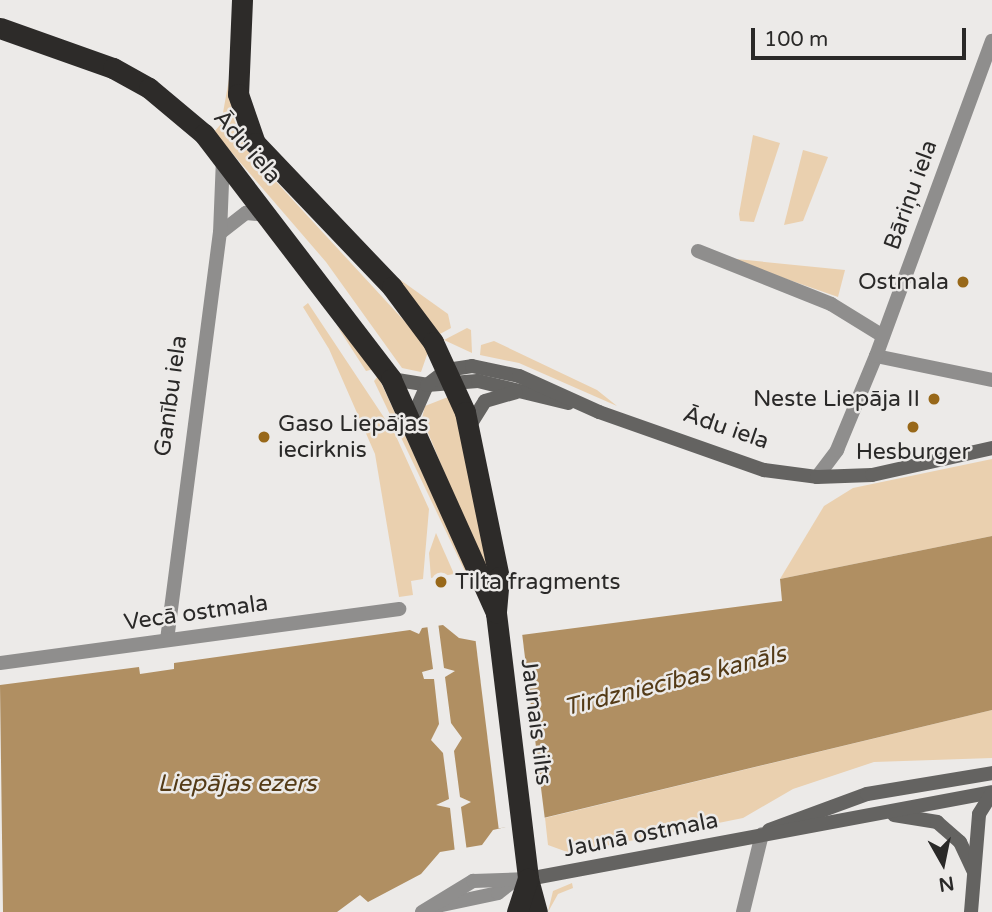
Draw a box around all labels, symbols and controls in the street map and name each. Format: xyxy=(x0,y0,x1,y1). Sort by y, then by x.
scale bar xyxy=(754,14,969,58)
text: 100 m xyxy=(764,27,828,52)
street label: Ādu iela xyxy=(207,104,287,190)
street label: Bāriņu iela xyxy=(878,136,944,254)
place label: Ostmala xyxy=(858,268,949,296)
marker: Ostmala xyxy=(955,274,971,290)
street label: Ganību iela xyxy=(149,334,193,458)
place label: Neste Liepāja II xyxy=(753,385,920,413)
marker: Neste Liepāja II xyxy=(926,391,942,407)
street label: Ādu iela xyxy=(680,400,772,456)
place label: Gaso Liepājas iecirknis xyxy=(278,410,429,464)
marker: Hesburger xyxy=(905,419,921,435)
marker: Gaso Liepājas iecirknis xyxy=(256,429,272,445)
place label: Hesburger xyxy=(856,438,970,466)
place label: Tilta fragments xyxy=(455,568,621,596)
marker: Tilta fragments xyxy=(433,574,449,590)
street label: Vecā ostmala xyxy=(122,589,270,637)
water label: Tirdzniecības kanāls xyxy=(561,640,789,722)
street label: Jaunais tilts xyxy=(515,657,557,787)
water label: Liepājas ezers xyxy=(157,770,317,798)
street label: Jaunā ostmala xyxy=(561,806,721,864)
north arrow xyxy=(908,828,978,898)
text: N xyxy=(937,872,956,896)

